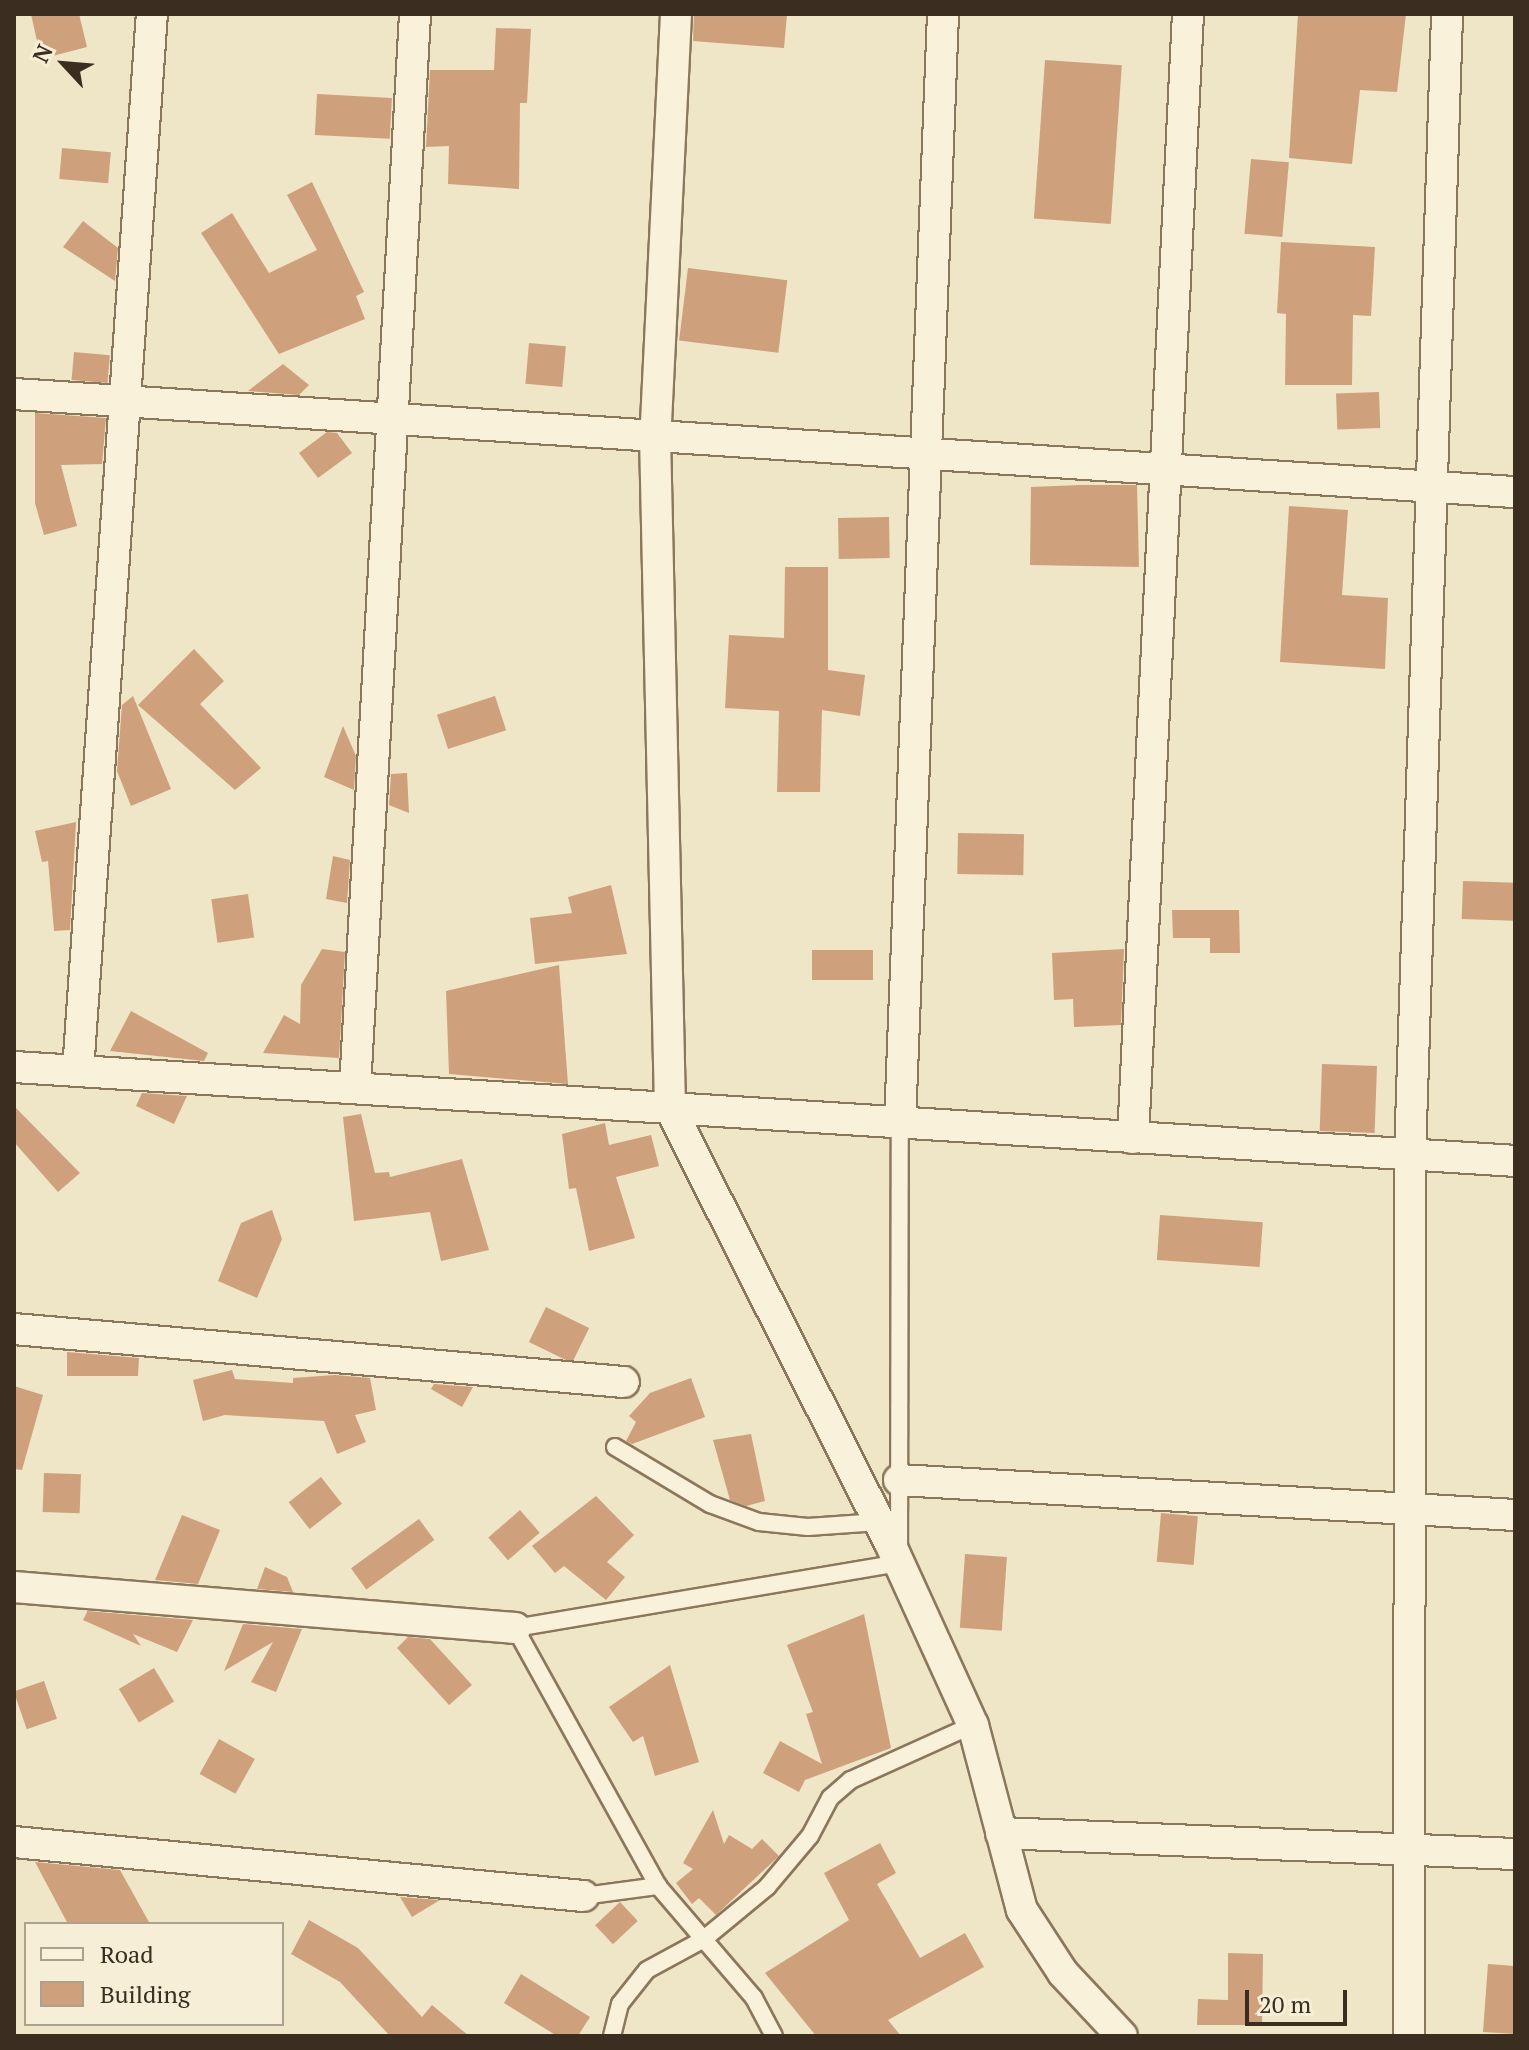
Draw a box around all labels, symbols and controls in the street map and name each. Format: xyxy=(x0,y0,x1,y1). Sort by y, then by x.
north arrow xyxy=(24,24,104,104)
text: N xyxy=(25,39,59,67)
legend xyxy=(24,1922,284,2026)
text: Road xyxy=(100,1938,154,1970)
scale bar xyxy=(1249,1974,1351,2024)
text: Building xyxy=(100,1978,190,2010)
text: 20 m xyxy=(1259,1988,1311,2020)

